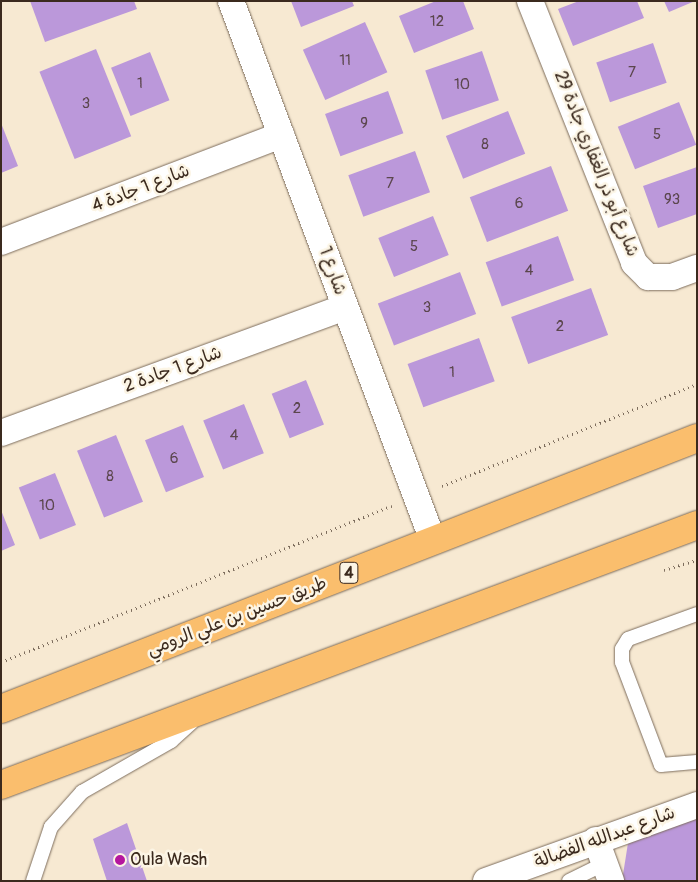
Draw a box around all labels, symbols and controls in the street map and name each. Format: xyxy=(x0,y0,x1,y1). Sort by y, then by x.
house number: 12 xyxy=(430,13,444,31)
house number: 11 xyxy=(339,52,351,70)
house number: 7 xyxy=(628,64,636,82)
street label: شارع أبو ذر الغفاري جادة 29 xyxy=(549,68,643,260)
house number: 1 xyxy=(137,75,143,93)
house number: 10 xyxy=(454,76,470,94)
house number: 3 xyxy=(82,95,90,113)
house number: 9 xyxy=(360,115,368,133)
house number: 5 xyxy=(653,126,661,144)
house number: 8 xyxy=(481,136,489,154)
street label: شارع 1 جادة 4 xyxy=(89,160,193,218)
house number: 7 xyxy=(386,175,394,193)
house number: 93 xyxy=(664,191,680,209)
house number: 6 xyxy=(515,195,523,213)
house number: 5 xyxy=(410,238,418,256)
street label: شارع 1 xyxy=(313,244,351,298)
house number: 4 xyxy=(525,262,533,280)
house number: 3 xyxy=(423,299,431,317)
house number: 2 xyxy=(556,318,564,336)
street label: شارع 1 جادة 2 xyxy=(121,342,225,398)
house number: 1 xyxy=(449,364,455,382)
house number: 2 xyxy=(293,400,301,418)
house number: 4 xyxy=(230,427,238,445)
house number: 6 xyxy=(170,450,178,468)
house number: 8 xyxy=(106,468,114,486)
house number: 10 xyxy=(39,497,55,515)
road number: 4 xyxy=(339,560,359,586)
street label: طريق حسين بن علي الرومي xyxy=(144,573,330,661)
street label: شارع عبدالله الفضالة xyxy=(532,803,678,873)
place label: Oula Wash xyxy=(130,849,207,871)
marker: Oula Wash xyxy=(114,854,126,866)

